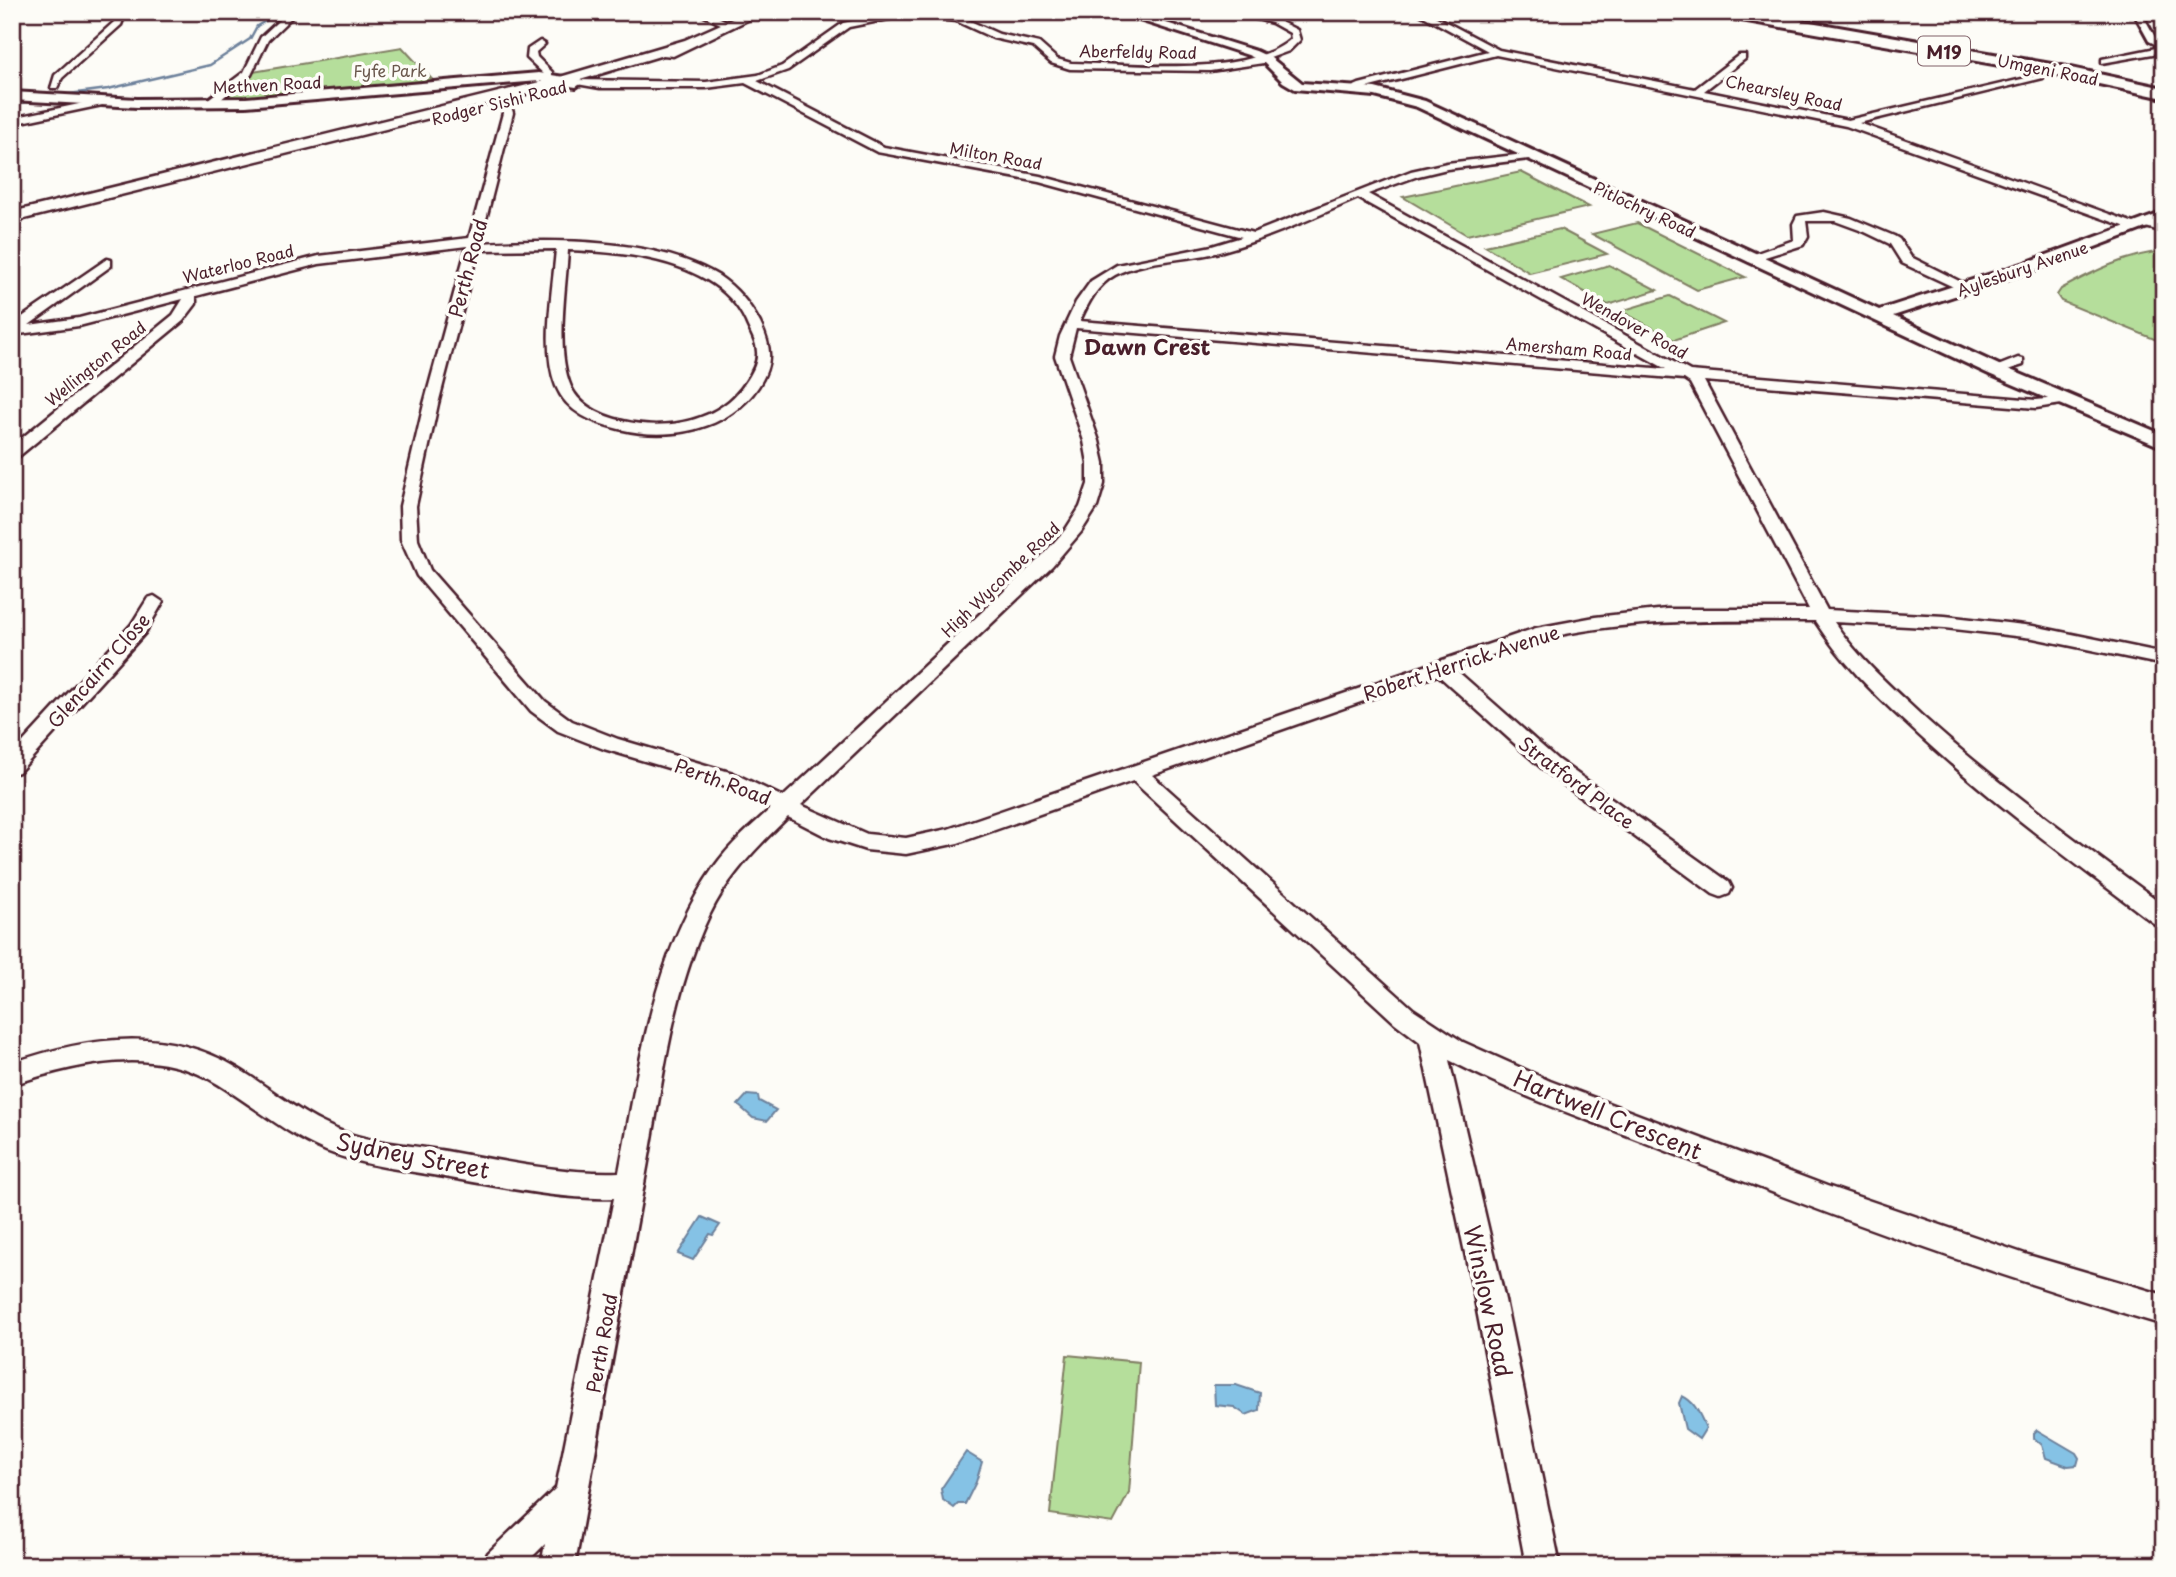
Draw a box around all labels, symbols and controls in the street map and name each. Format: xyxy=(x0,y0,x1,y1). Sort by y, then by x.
road number: M19 xyxy=(1918,36,1970,66)
street label: Aberfeldy Road xyxy=(1079,38,1197,64)
street label: Umgeni Road xyxy=(1995,47,2101,91)
park label: Fyfe Park xyxy=(353,58,427,82)
street label: Chearsley Road xyxy=(1723,68,1845,116)
street label: Methven Road xyxy=(212,69,322,99)
street label: Rodger Sishi Road xyxy=(429,74,569,130)
street label: Milton Road xyxy=(948,135,1044,175)
street label: Pitlochry Road xyxy=(1590,175,1700,243)
street label: Perth Road xyxy=(440,216,494,320)
street label: Aylesbury Avenue xyxy=(1953,234,2091,302)
street label: Waterloo Road xyxy=(180,238,296,288)
street label: Wendover Road xyxy=(1577,286,1693,364)
street label: Wellington Road xyxy=(39,315,151,411)
district label: Dawn Crest xyxy=(1084,330,1211,362)
street label: Amersham Road xyxy=(1505,331,1633,365)
street label: High Wycombe Road xyxy=(935,516,1065,642)
street label: Glencairn Close xyxy=(40,606,156,734)
street label: Robert Herrick Avenue xyxy=(1359,617,1563,707)
street label: Stratford Place xyxy=(1513,729,1641,835)
street label: Perth Road xyxy=(671,751,775,811)
street label: Hartwell Crescent xyxy=(1508,1060,1708,1168)
street label: Sydney Street xyxy=(333,1123,493,1187)
street label: Winslow Road xyxy=(1456,1222,1522,1380)
street label: Perth Road xyxy=(578,1291,624,1395)

